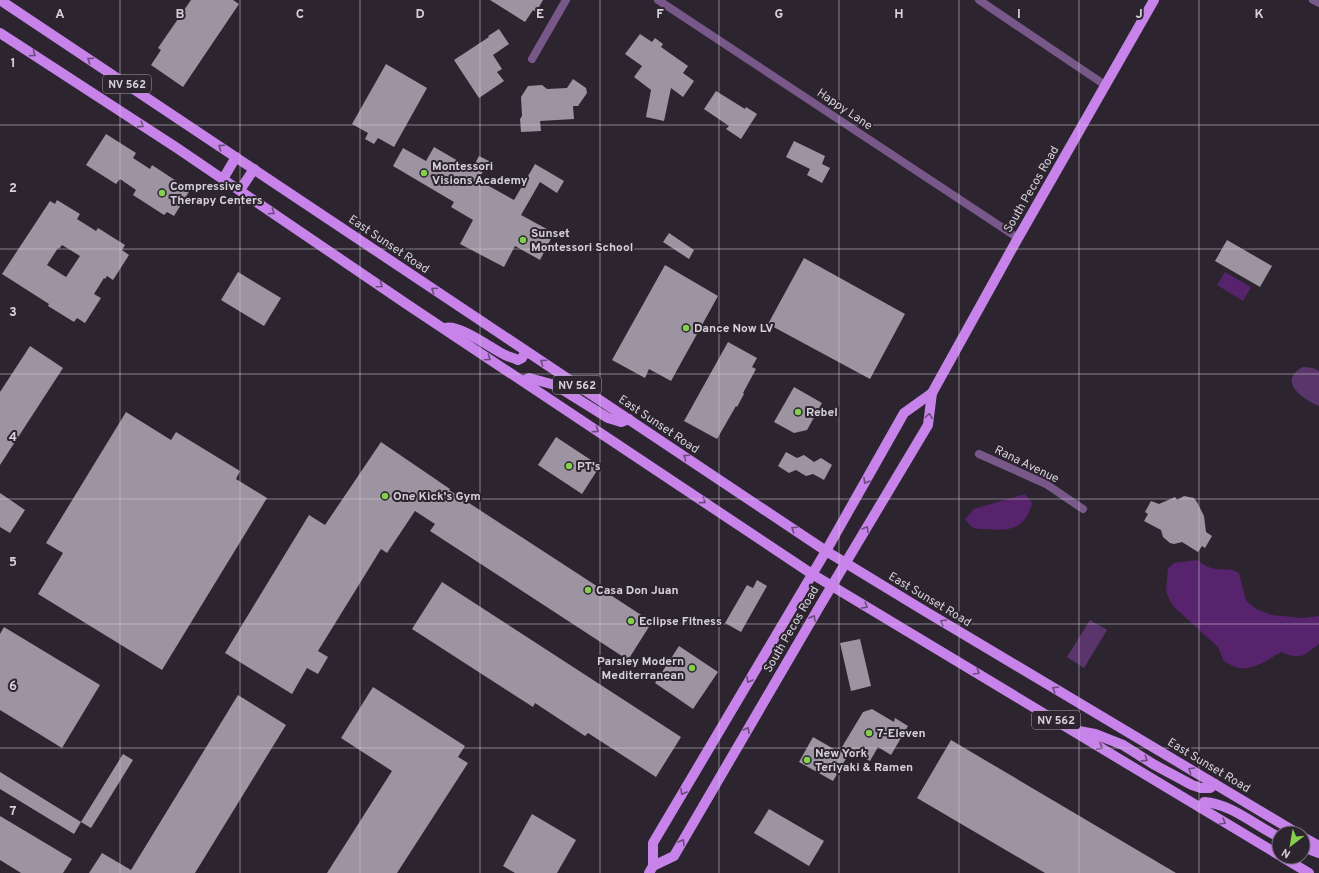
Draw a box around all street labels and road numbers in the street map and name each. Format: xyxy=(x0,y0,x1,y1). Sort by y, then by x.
road number: NV 562 xyxy=(103,75,151,93)
street label: Happy Lane xyxy=(814,85,875,134)
street label: South Pecos Road xyxy=(1001,143,1063,236)
street label: East Sunset Road xyxy=(345,212,432,278)
road number: NV 562 xyxy=(553,376,601,394)
street label: East Sunset Road xyxy=(615,392,702,458)
street label: Rana Avenue xyxy=(992,442,1061,487)
street label: East Sunset Road xyxy=(885,569,974,631)
street label: South Pecos Road xyxy=(761,583,823,676)
road number: NV 562 xyxy=(1032,711,1080,729)
street label: East Sunset Road xyxy=(1164,735,1253,797)

